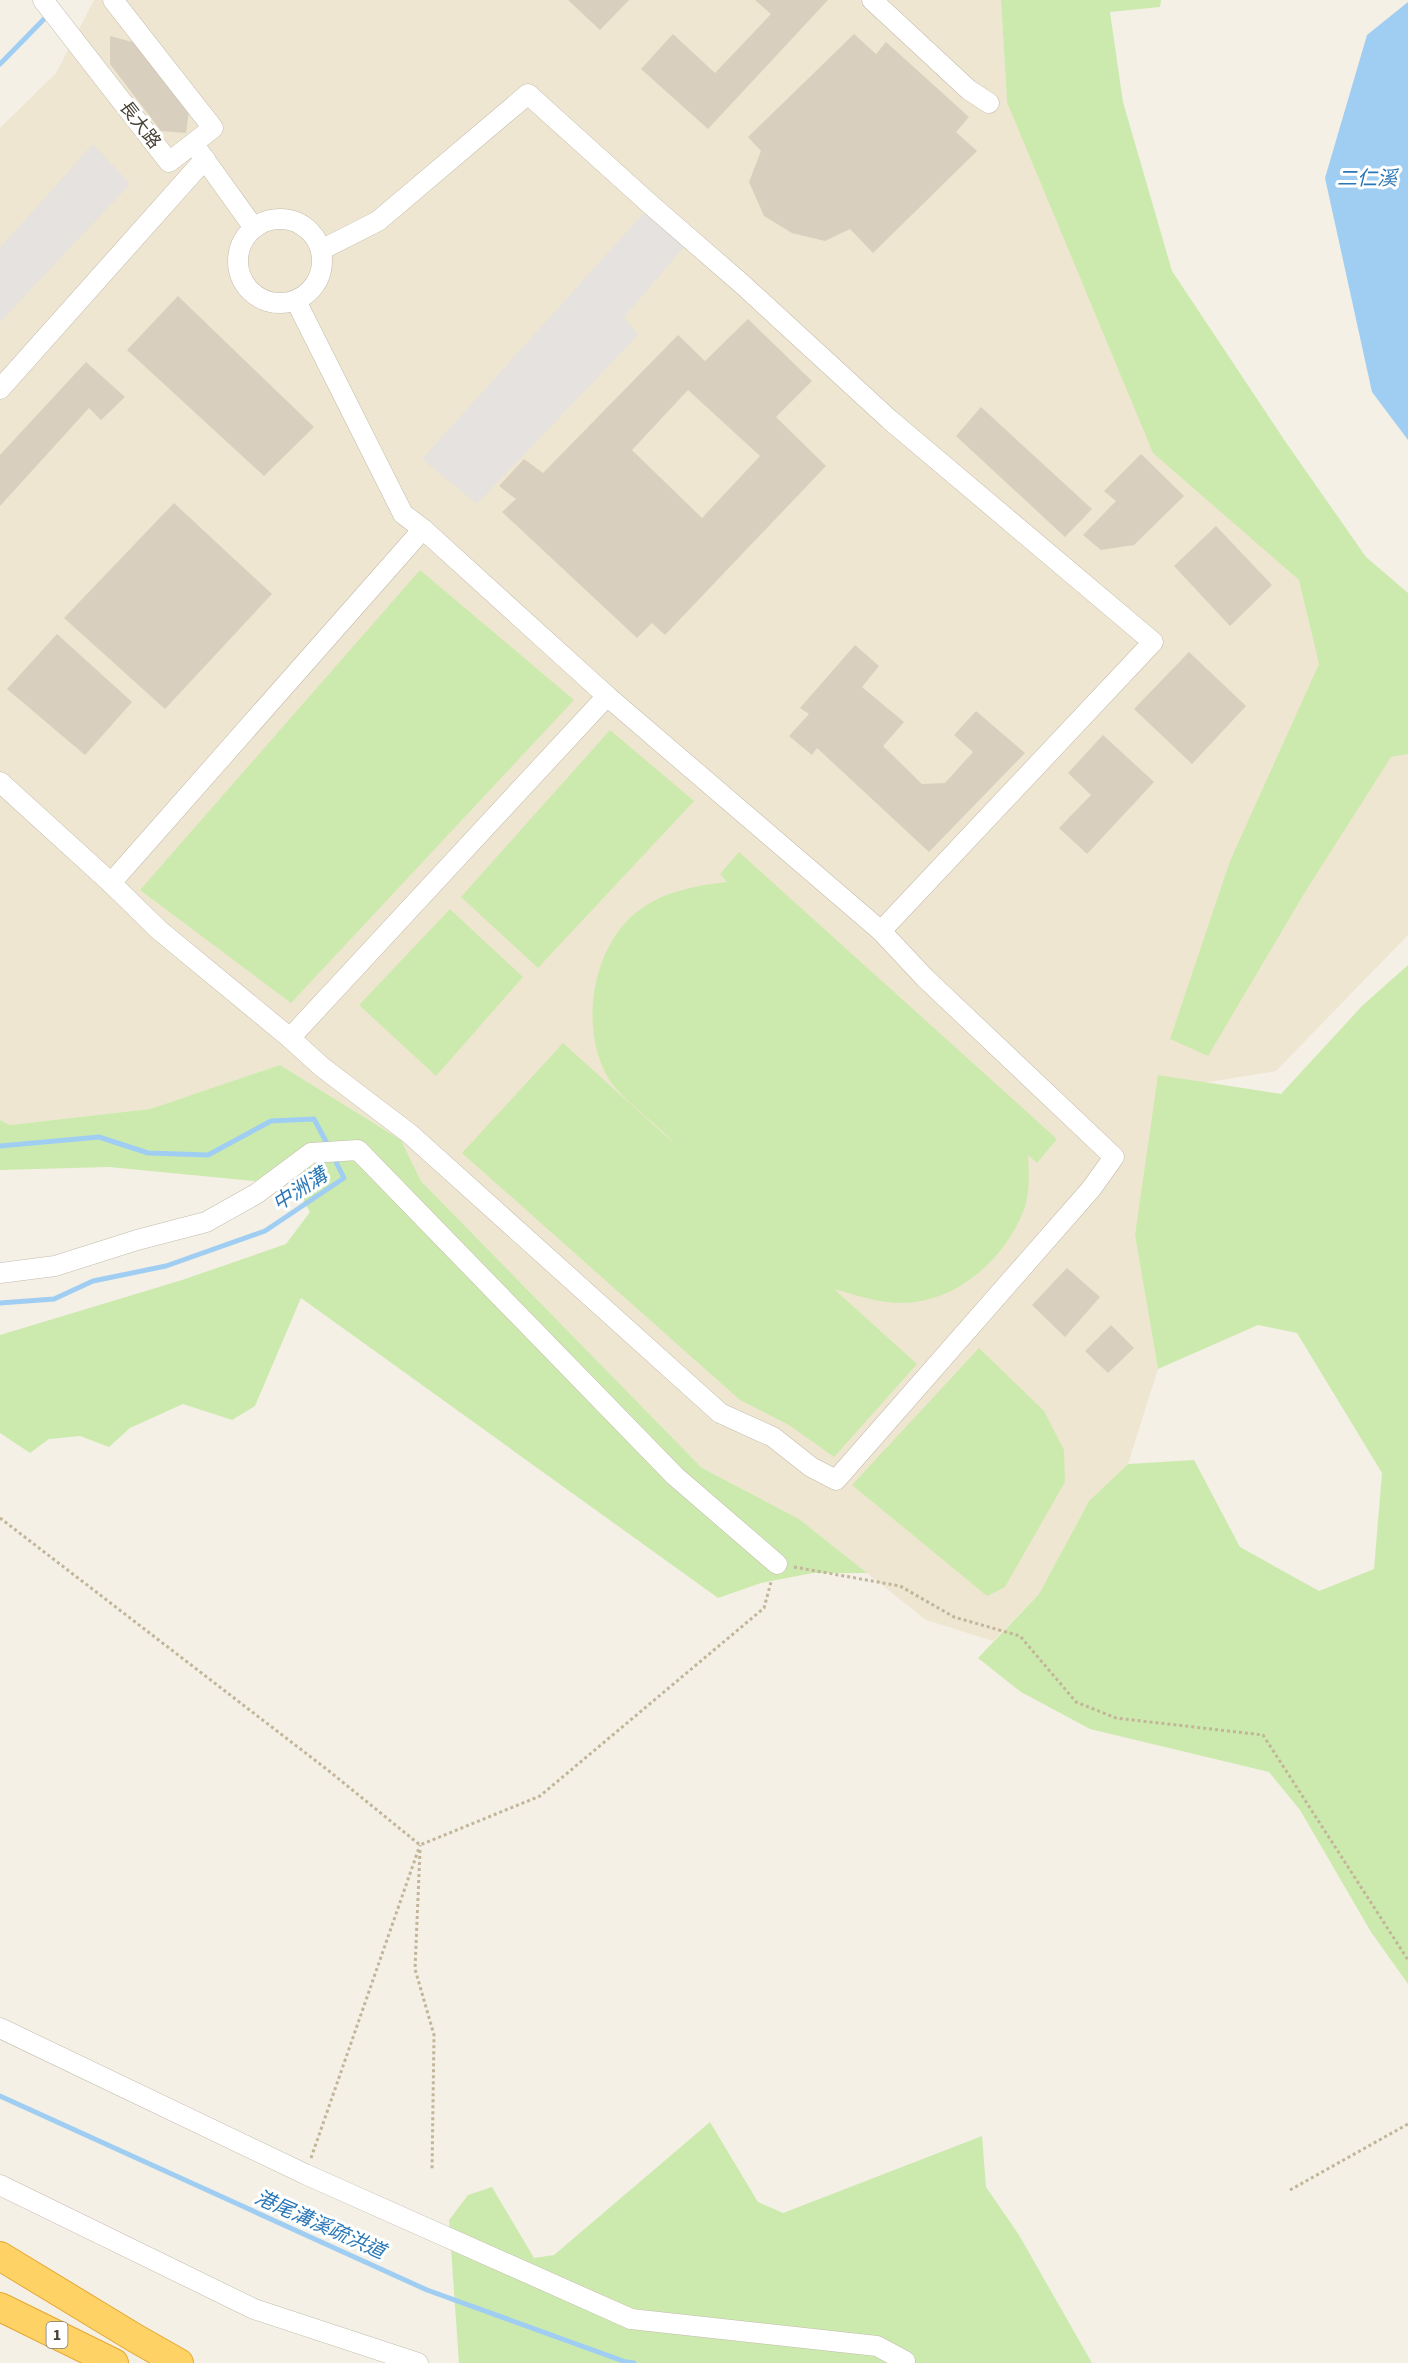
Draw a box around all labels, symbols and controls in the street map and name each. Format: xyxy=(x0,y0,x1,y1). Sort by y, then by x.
street label: 長大路 xyxy=(114,96,166,154)
water label: 二仁溪 xyxy=(1337,165,1400,193)
water label: 中洲溝 xyxy=(267,1160,335,1218)
water label: 港尾溝溪疏洪道 xyxy=(250,2184,392,2267)
road number: 1 xyxy=(46,2322,68,2348)

